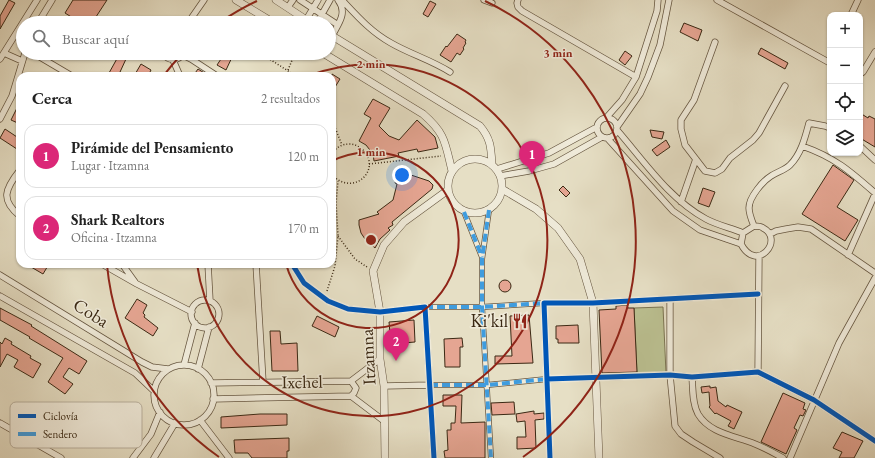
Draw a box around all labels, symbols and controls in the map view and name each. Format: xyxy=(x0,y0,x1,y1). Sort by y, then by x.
map controls xyxy=(827,12,863,156)
button: + xyxy=(827,12,863,48)
search box xyxy=(16,16,336,60)
icon: search xyxy=(30,27,52,49)
text: Buscar aquí xyxy=(62,29,129,48)
text: 3 min xyxy=(543,45,573,61)
button: − xyxy=(827,48,863,84)
text: 2 min xyxy=(356,56,386,72)
button: locate xyxy=(827,84,863,120)
text: Cerca xyxy=(32,87,72,109)
text: 2 resultados xyxy=(261,90,320,107)
button: layers xyxy=(827,120,863,156)
text: Pirámide del Pensamiento xyxy=(71,138,233,157)
pin: 1 xyxy=(519,141,545,174)
text: 1 min xyxy=(356,144,386,160)
text: 1 xyxy=(43,148,49,165)
text: 120 m xyxy=(288,148,319,165)
text: Lugar · Itzamna xyxy=(71,157,149,174)
your location xyxy=(392,165,412,185)
text: Shark Realtors xyxy=(71,210,164,229)
text: 2 xyxy=(43,220,49,237)
text: 170 m xyxy=(288,220,319,237)
text: Oficina · Itzamna xyxy=(71,229,157,246)
centre of rings xyxy=(364,233,378,247)
street label: Coba xyxy=(69,293,114,333)
place label: Ki'kil xyxy=(471,309,508,332)
restaurant icon: Ki'kil xyxy=(511,312,529,330)
street label: Itzamna xyxy=(354,327,380,386)
pin: 2 xyxy=(383,328,409,361)
street label: Ixchel xyxy=(281,370,323,393)
legend xyxy=(10,402,142,448)
text: Ciclovía xyxy=(43,409,78,423)
text: Sendero xyxy=(43,427,78,441)

